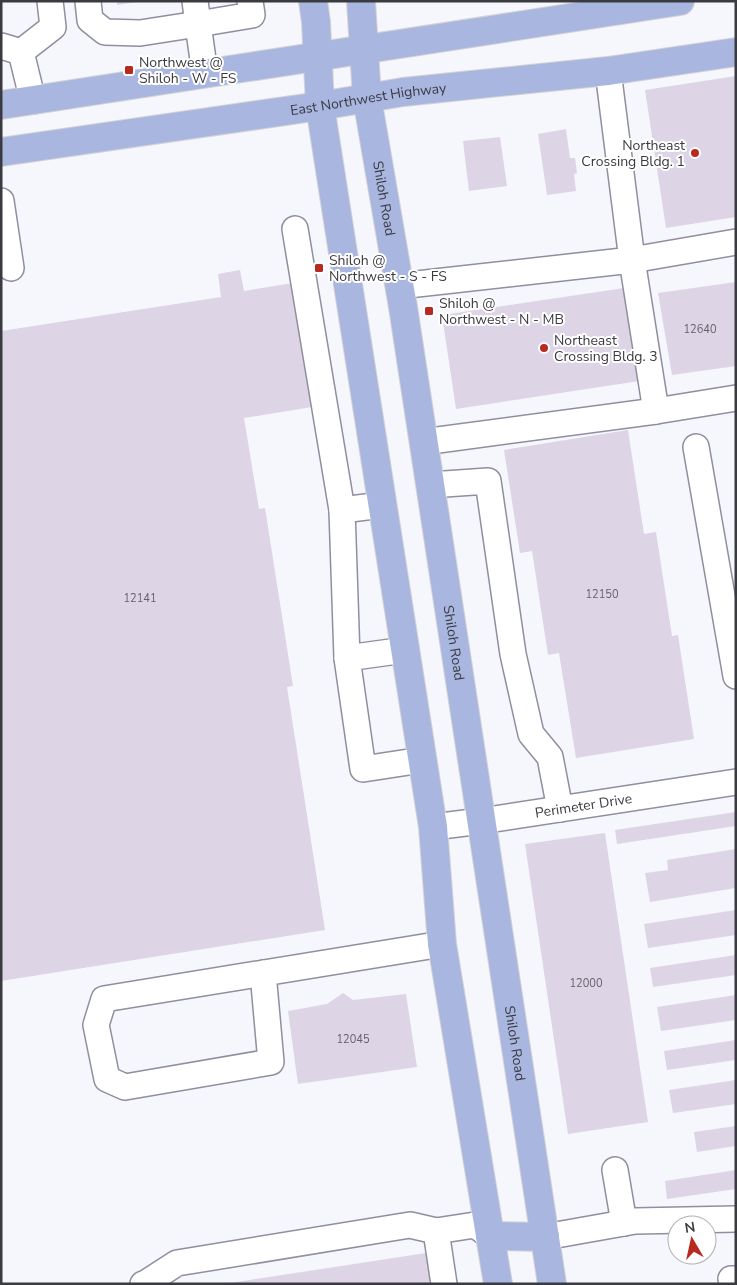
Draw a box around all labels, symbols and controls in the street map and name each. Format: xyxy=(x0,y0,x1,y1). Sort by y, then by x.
place label: Northwest @ Shiloh - W - FS xyxy=(139,53,237,88)
marker: Northwest @ Shiloh - W - FS xyxy=(123,64,135,76)
street label: East Northwest Highway xyxy=(289,79,448,120)
place label: Northeast Crossing Bldg. 1 xyxy=(581,136,685,171)
marker: Northeast Crossing Bldg. 1 xyxy=(689,147,701,159)
street label: Shiloh Road xyxy=(368,159,400,237)
place label: Shiloh @ Northwest - S - FS xyxy=(329,251,447,286)
marker: Shiloh @ Northwest - S - FS xyxy=(313,262,325,274)
place label: Shiloh @ Northwest - N - MB xyxy=(439,294,564,329)
marker: Shiloh @ Northwest - N - MB xyxy=(423,305,435,317)
house number: 12640 xyxy=(684,322,717,337)
place label: Northeast Crossing Bldg. 3 xyxy=(554,331,658,366)
marker: Northeast Crossing Bldg. 3 xyxy=(538,342,550,354)
house number: 12150 xyxy=(586,587,619,602)
house number: 12141 xyxy=(124,591,157,606)
street label: Shiloh Road xyxy=(439,604,469,682)
street label: Perimeter Drive xyxy=(534,789,633,823)
house number: 12000 xyxy=(570,976,603,991)
street label: Shiloh Road xyxy=(500,1004,530,1082)
house number: 12045 xyxy=(337,1032,370,1047)
north arrow xyxy=(667,1215,717,1265)
text: N xyxy=(683,1217,697,1238)

